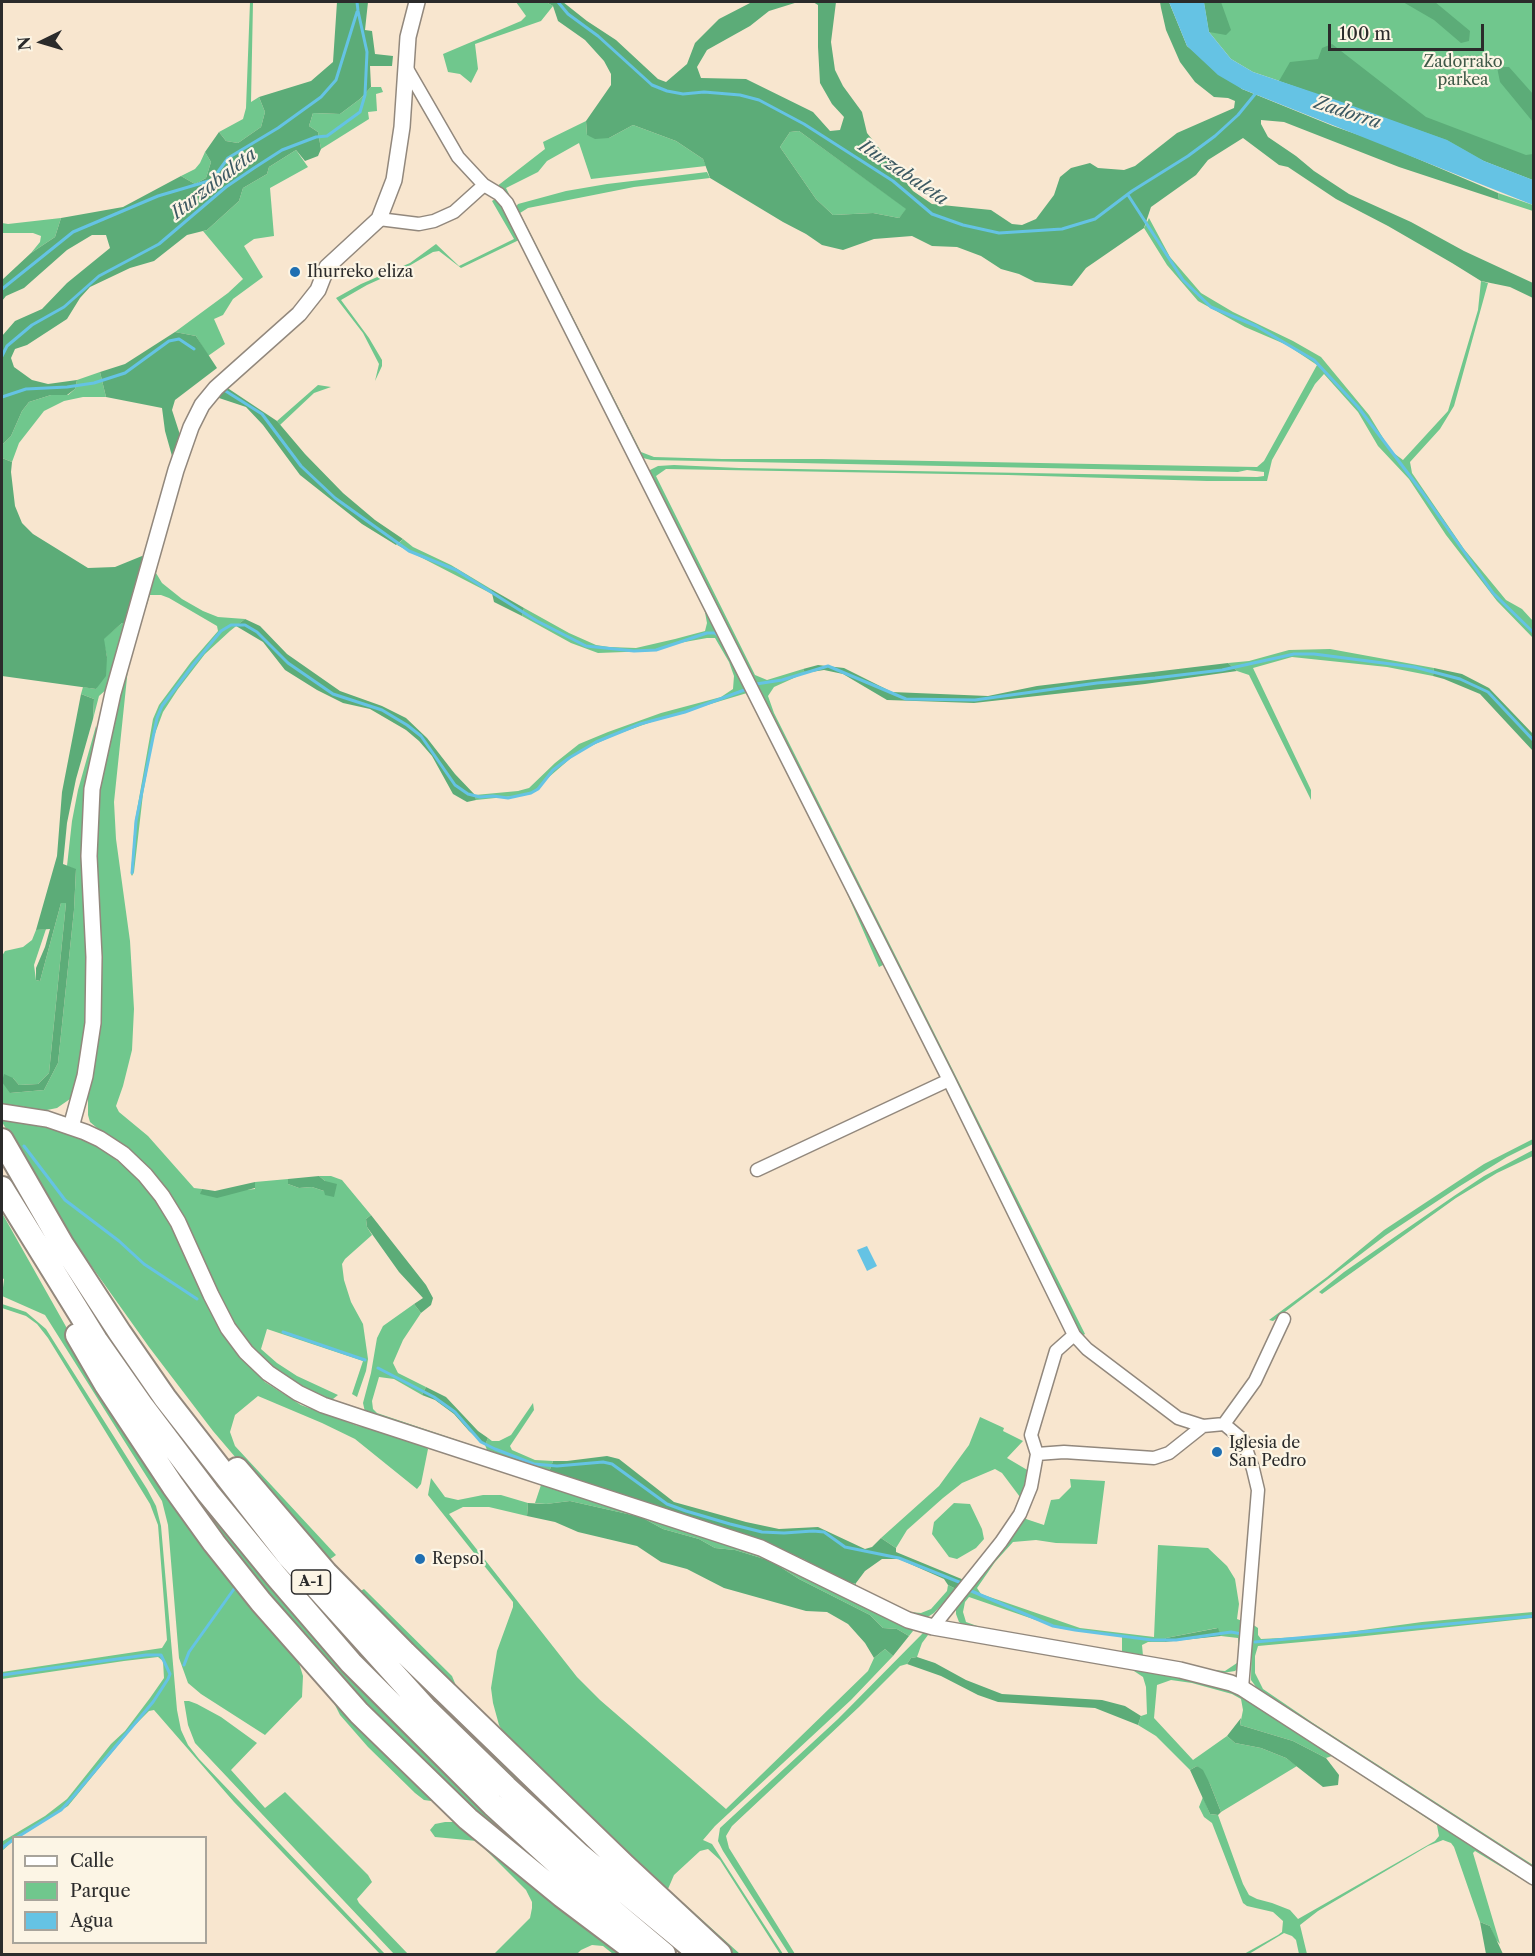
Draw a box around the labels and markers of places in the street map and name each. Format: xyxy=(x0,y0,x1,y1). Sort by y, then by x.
place label: Ihurreko eliza xyxy=(307,262,413,282)
marker: Ihurreko eliza xyxy=(288,265,302,279)
place label: Iglesia de San Pedro xyxy=(1229,1433,1306,1471)
marker: Iglesia de San Pedro xyxy=(1210,1445,1224,1459)
place label: Repsol xyxy=(432,1549,484,1569)
marker: Repsol xyxy=(413,1552,427,1566)

